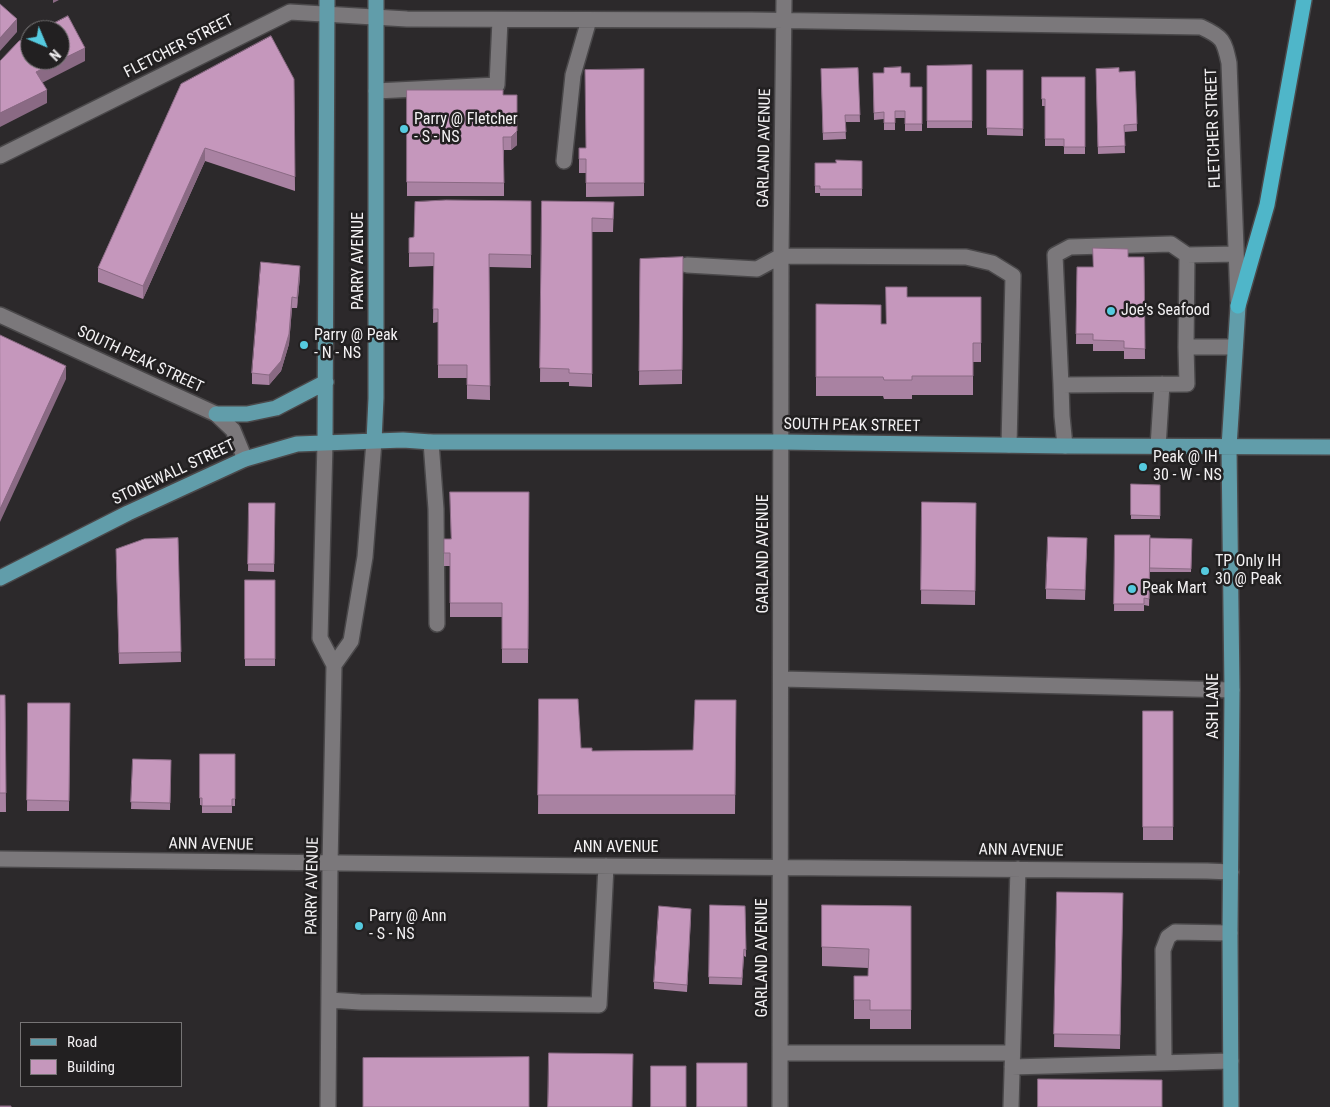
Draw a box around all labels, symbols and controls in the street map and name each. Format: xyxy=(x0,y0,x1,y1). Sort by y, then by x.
street label: FLETCHER STREET xyxy=(121,11,237,83)
north arrow xyxy=(20,20,70,70)
text: N xyxy=(46,46,64,64)
street label: FLETCHER STREET xyxy=(1202,68,1226,188)
street label: GARLAND AVENUE xyxy=(754,88,776,208)
place label: Parry @ Fletcher - S - NS xyxy=(414,110,518,148)
marker: Parry @ Fletcher - S - NS xyxy=(398,123,410,135)
street label: PARRY AVENUE xyxy=(349,212,369,310)
place label: Joe's Seafood xyxy=(1121,301,1210,321)
marker: Joe's Seafood xyxy=(1105,305,1117,317)
street label: SOUTH PEAK STREET xyxy=(74,322,206,398)
place label: Parry @ Peak - N - NS xyxy=(314,326,398,364)
marker: Parry @ Peak - N - NS xyxy=(298,339,310,351)
street label: SOUTH PEAK STREET xyxy=(783,415,921,437)
street label: STONEWALL STREET xyxy=(110,436,238,510)
place label: Peak @ IH 30 - W - NS xyxy=(1153,448,1222,486)
marker: Peak @ IH 30 - W - NS xyxy=(1137,461,1149,473)
street label: GARLAND AVENUE xyxy=(754,494,774,614)
place label: TP Only IH 30 @ Peak xyxy=(1215,552,1282,590)
marker: TP Only IH 30 @ Peak xyxy=(1199,565,1211,577)
place label: Peak Mart xyxy=(1142,579,1207,599)
marker: Peak Mart xyxy=(1126,583,1138,595)
street label: ASH LANE xyxy=(1204,673,1224,739)
street label: ANN AVENUE xyxy=(168,835,254,855)
street label: PARRY AVENUE xyxy=(303,837,323,935)
street label: ANN AVENUE xyxy=(573,838,659,858)
street label: ANN AVENUE xyxy=(978,841,1064,861)
street label: GARLAND AVENUE xyxy=(753,898,773,1018)
place label: Parry @ Ann - S - NS xyxy=(369,907,446,945)
marker: Parry @ Ann - S - NS xyxy=(353,920,365,932)
legend xyxy=(20,1022,182,1087)
text: Road xyxy=(67,1033,97,1051)
text: Building xyxy=(67,1058,115,1076)

